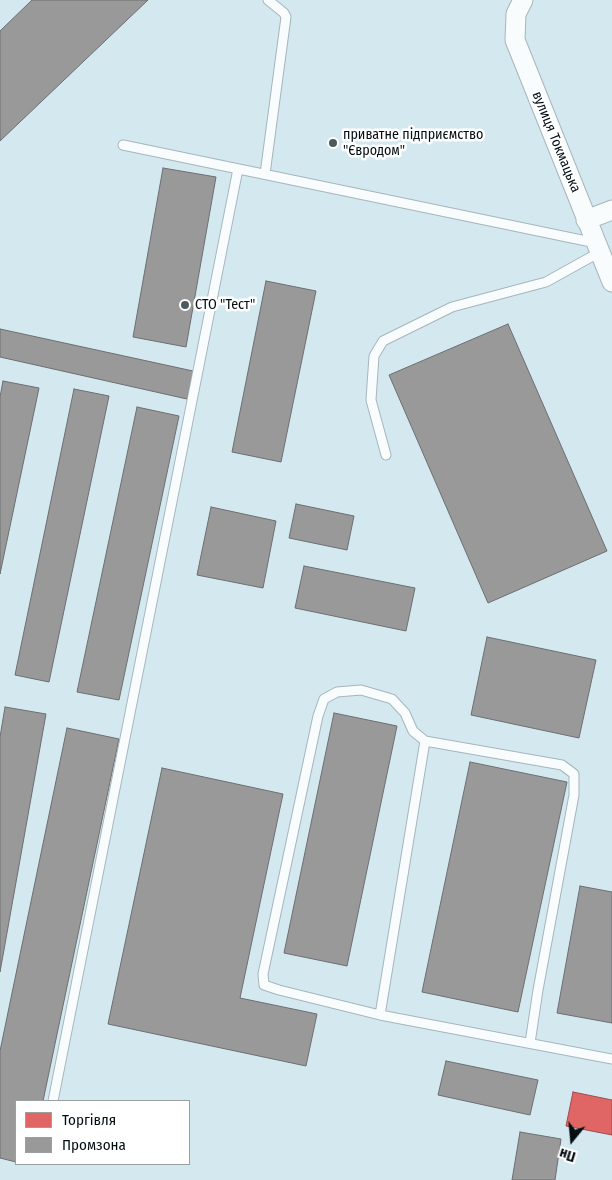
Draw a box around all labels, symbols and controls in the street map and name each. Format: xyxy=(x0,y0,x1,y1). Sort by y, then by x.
street label: вулиця Токмацька xyxy=(528,89,584,195)
place label: приватне підприємство "Євродом" xyxy=(343,127,483,160)
marker: приватне підприємство "Євродом" xyxy=(327,137,339,149)
place label: СТО "Тест" xyxy=(195,297,255,313)
marker: СТО "Тест" xyxy=(179,299,191,311)
legend xyxy=(15,1100,190,1165)
text: Торгівля xyxy=(62,1111,116,1129)
north arrow xyxy=(547,1115,597,1165)
text: Промзона xyxy=(62,1136,126,1154)
text: Пн xyxy=(557,1144,578,1165)

